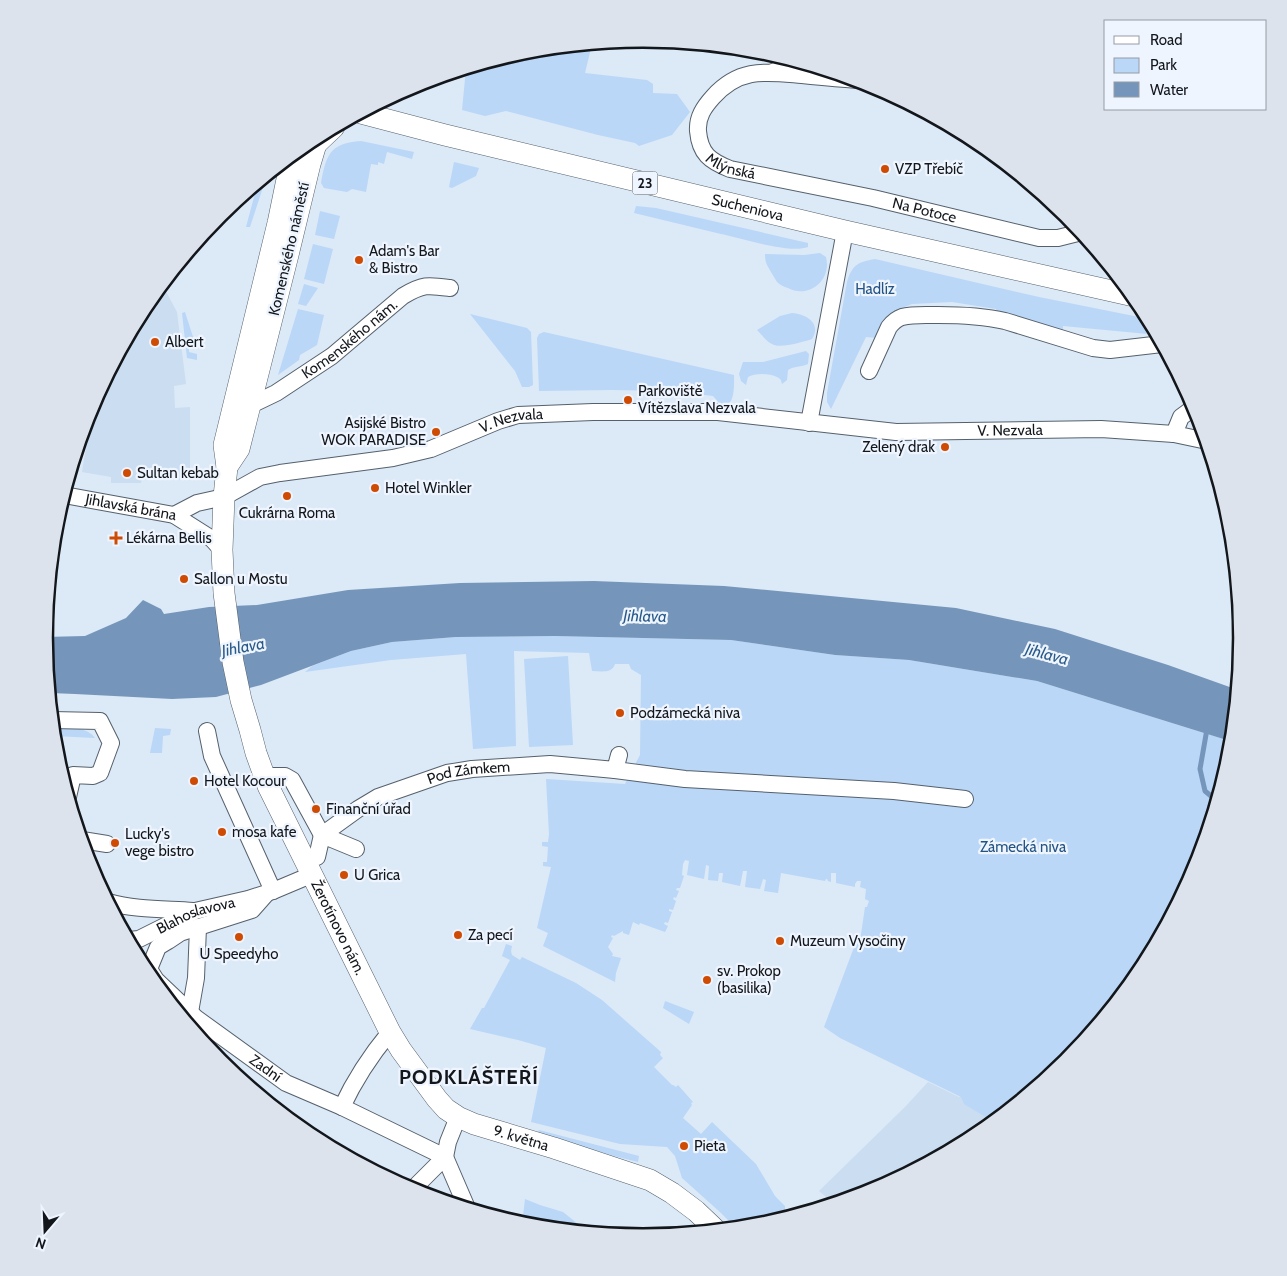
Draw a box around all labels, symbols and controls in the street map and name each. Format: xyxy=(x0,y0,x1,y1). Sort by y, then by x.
legend xyxy=(1104,20,1267,110)
text: Road xyxy=(1150,31,1183,49)
text: Park xyxy=(1150,56,1177,74)
text: Water xyxy=(1150,81,1188,99)
street label: Mlýnská xyxy=(702,149,758,183)
place label: VZP Třebíč xyxy=(895,160,963,178)
marker: VZP Třebíč xyxy=(879,163,891,175)
road number: 23 xyxy=(632,172,658,194)
street label: Komenského náměstí xyxy=(265,181,313,317)
street label: Sucheniova xyxy=(710,190,786,225)
street label: Na Potoce xyxy=(891,194,959,227)
place label: Adam's Bar & Bistro xyxy=(369,242,440,277)
marker: Adam's Bar & Bistro xyxy=(353,254,365,266)
park label: Hadlíz xyxy=(855,280,895,298)
street label: Komenského nám. xyxy=(298,296,401,383)
place label: Albert xyxy=(165,333,203,351)
marker: Albert xyxy=(149,336,161,348)
place label: Parkoviště Vítězslava Nezvala xyxy=(638,382,756,417)
marker: Parkoviště Vítězslava Nezvala xyxy=(622,394,634,406)
street label: V. Nezvala xyxy=(477,405,544,437)
place label: Asijské Bistro WOK PARADISE xyxy=(321,414,426,449)
street label: V. Nezvala xyxy=(977,421,1044,440)
marker: Asijské Bistro WOK PARADISE xyxy=(430,426,442,438)
place label: Zelený drak xyxy=(862,438,935,456)
marker: Zelený drak xyxy=(939,441,951,453)
place label: Sultan kebab xyxy=(137,464,219,482)
marker: Sultan kebab xyxy=(121,467,133,479)
place label: Hotel Winkler xyxy=(385,479,472,497)
marker: Hotel Winkler xyxy=(369,482,381,494)
street label: Jihlavská brána xyxy=(83,490,179,524)
marker: Cukrárna Roma xyxy=(281,490,293,502)
place label: Cukrárna Roma xyxy=(239,504,336,522)
place label: Lékárna Bellis xyxy=(126,529,212,547)
marker: Lékárna Bellis xyxy=(110,532,122,544)
place label: Sallon u Mostu xyxy=(194,570,288,588)
marker: Sallon u Mostu xyxy=(178,573,190,585)
water label: Jihlava xyxy=(621,606,667,626)
water label: Jihlava xyxy=(218,634,266,661)
water label: Jihlava xyxy=(1022,639,1070,669)
place label: Podzámecká niva xyxy=(630,704,741,722)
marker: Podzámecká niva xyxy=(614,707,626,719)
street label: Pod Zámkem xyxy=(425,758,511,788)
place label: Hotel Kocour xyxy=(204,772,286,790)
marker: Hotel Kocour xyxy=(188,775,200,787)
place label: Finanční úřad xyxy=(326,800,411,818)
marker: Finanční úřad xyxy=(310,803,322,815)
place label: mosa kafe xyxy=(232,823,297,841)
place label: Lucky's vege bistro xyxy=(125,825,194,860)
marker: mosa kafe xyxy=(216,826,228,838)
marker: Lucky's vege bistro xyxy=(109,837,121,849)
park label: Zámecká niva xyxy=(980,838,1067,856)
place label: U Grica xyxy=(354,866,401,884)
marker: U Grica xyxy=(338,869,350,881)
street label: Žerotínovo nám. xyxy=(307,877,369,978)
street label: Blahoslavova xyxy=(153,893,237,938)
place label: Za pecí xyxy=(468,926,513,944)
marker: Za pecí xyxy=(452,929,464,941)
marker: U Speedyho xyxy=(233,931,245,943)
place label: Muzeum Vysočiny xyxy=(790,932,906,950)
marker: Muzeum Vysočiny xyxy=(774,935,786,947)
place label: U Speedyho xyxy=(200,945,278,963)
place label: sv. Prokop (basilika) xyxy=(717,962,781,997)
marker: sv. Prokop (basilika) xyxy=(701,974,713,986)
street label: Zadní xyxy=(246,1051,285,1086)
district label: PODKLÁŠTEŘÍ xyxy=(399,1065,539,1089)
street label: 9. května xyxy=(491,1121,552,1155)
place label: Pieta xyxy=(694,1137,726,1155)
marker: Pieta xyxy=(678,1140,690,1152)
north arrow xyxy=(20,1206,70,1256)
text: N xyxy=(33,1233,48,1253)

